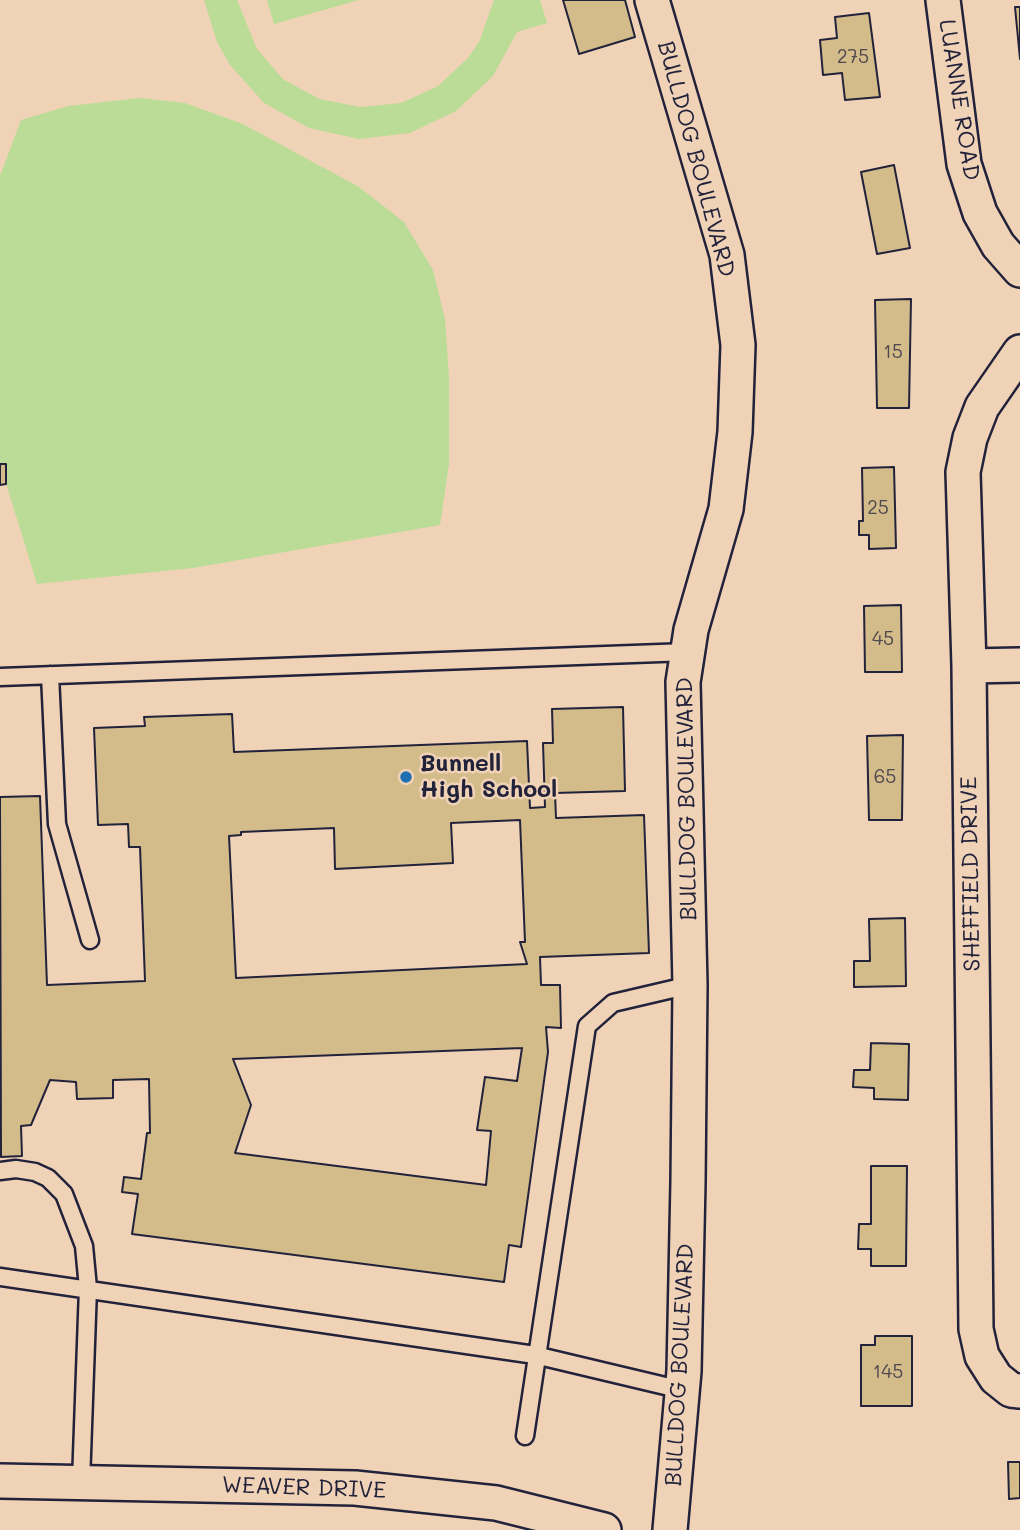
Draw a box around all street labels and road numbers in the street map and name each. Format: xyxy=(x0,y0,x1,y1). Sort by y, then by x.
street label: LUANNE ROAD xyxy=(933,18,985,182)
street label: BULLDOG BOULEVARD xyxy=(651,38,741,280)
street label: BULLDOG BOULEVARD xyxy=(671,677,703,921)
street label: SHEFFIELD DRIVE xyxy=(955,776,987,972)
street label: BULLDOG BOULEVARD xyxy=(660,1243,700,1487)
street label: WEAVER DRIVE xyxy=(221,1471,387,1505)

